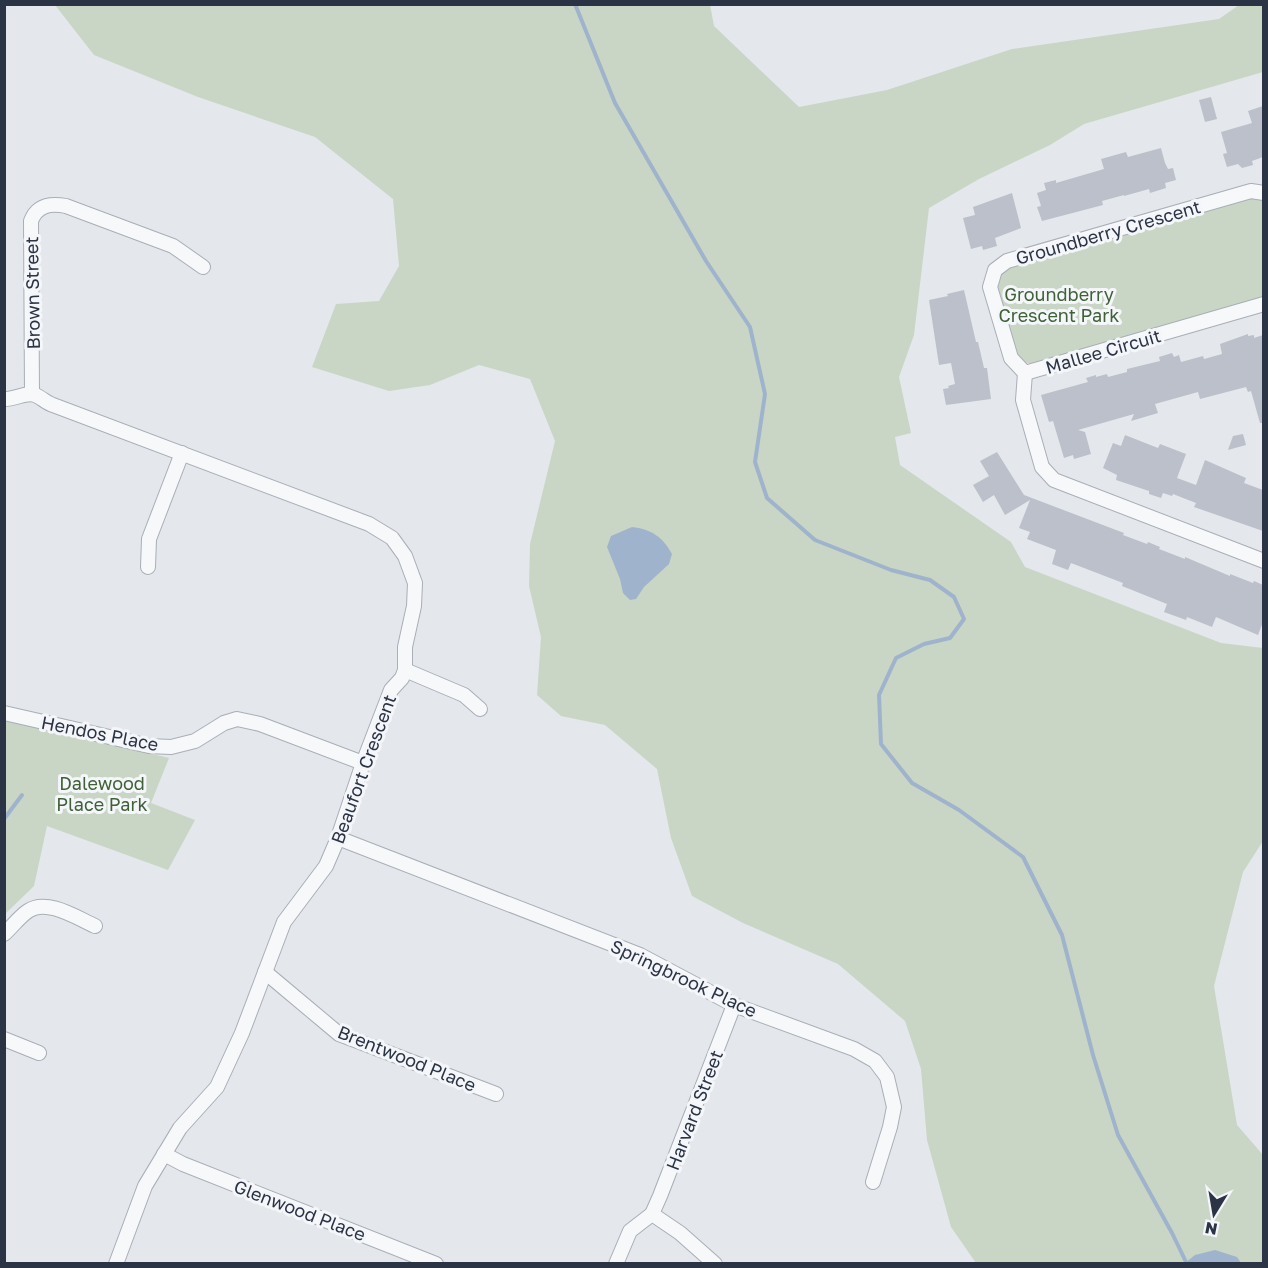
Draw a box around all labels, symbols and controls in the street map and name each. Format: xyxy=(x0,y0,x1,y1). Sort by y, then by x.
street label: Groundberry Crescent xyxy=(1013,195,1203,269)
street label: Brown Street xyxy=(20,236,44,350)
park label: Groundberry Crescent Park xyxy=(999,283,1119,326)
street label: Mallee Circuit xyxy=(1043,324,1163,378)
street label: Beaufort Crescent xyxy=(326,691,400,847)
street label: Hendos Place xyxy=(39,711,161,755)
park label: Dalewood Place Park xyxy=(56,772,148,815)
street label: Springbrook Place xyxy=(607,934,761,1022)
street label: Brentwood Place xyxy=(335,1020,479,1096)
street label: Harvard Street xyxy=(661,1047,727,1173)
street label: Glenwood Place xyxy=(231,1175,369,1245)
north arrow xyxy=(1184,1184,1244,1244)
text: N xyxy=(1203,1218,1219,1240)

